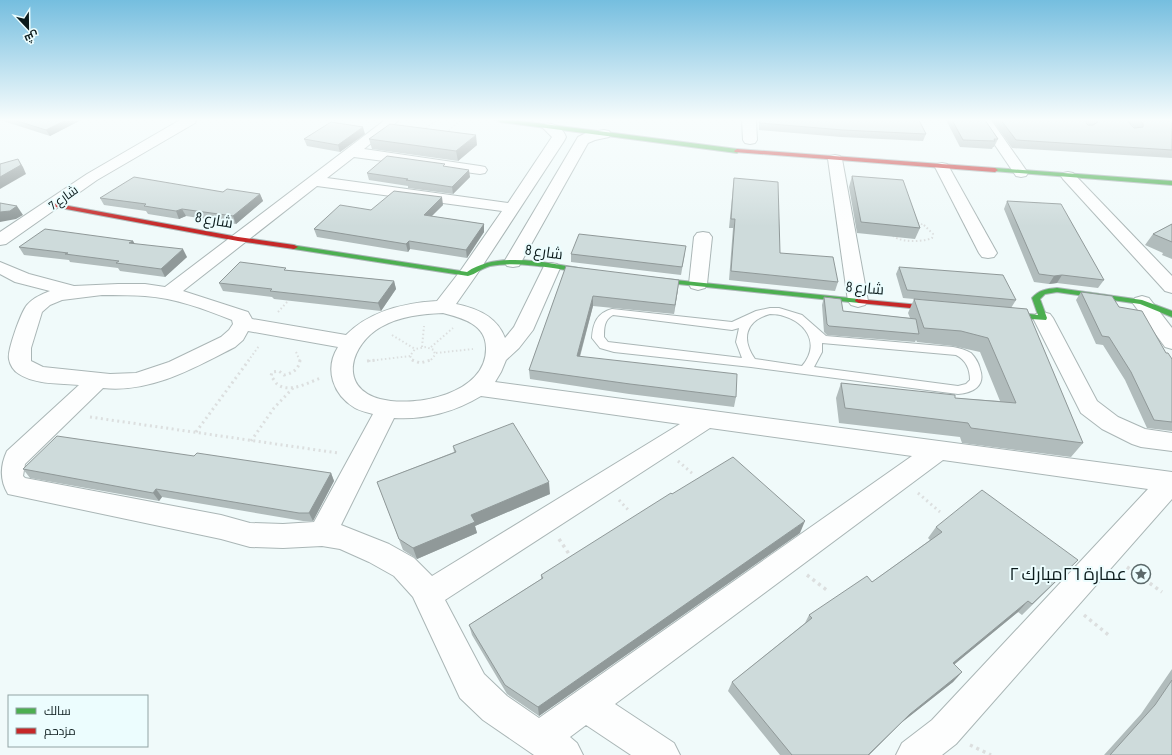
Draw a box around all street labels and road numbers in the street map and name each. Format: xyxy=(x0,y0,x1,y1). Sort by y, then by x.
street label: شارع 7 xyxy=(46,182,81,214)
street label: شارع 8 xyxy=(193,208,234,234)
street label: شارع 8 xyxy=(524,240,564,266)
street label: شارع 8 xyxy=(845,277,885,301)

